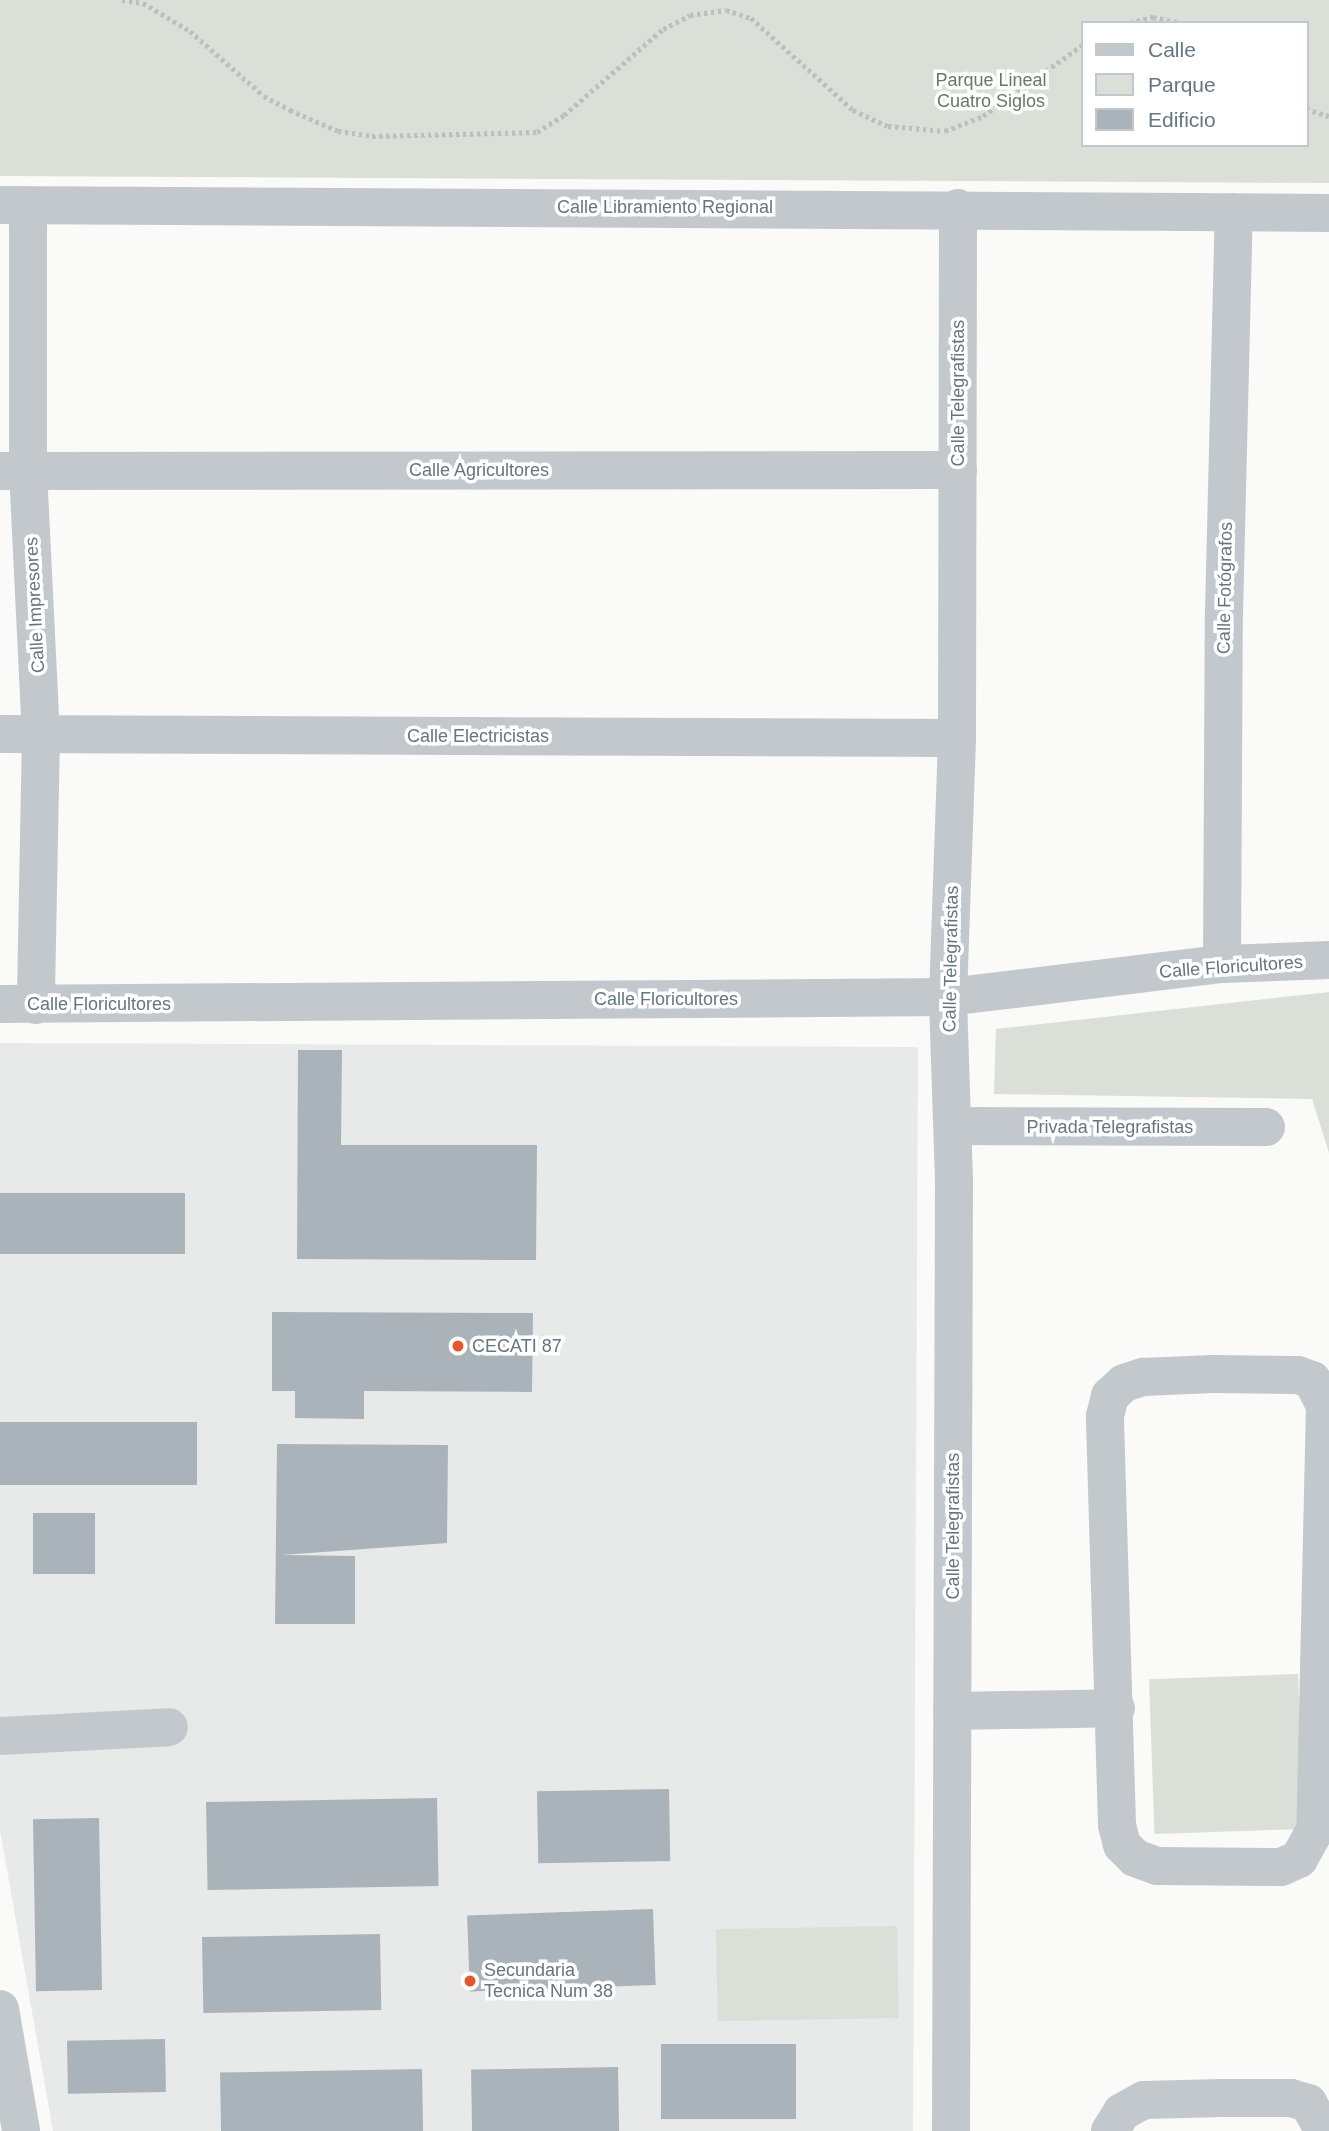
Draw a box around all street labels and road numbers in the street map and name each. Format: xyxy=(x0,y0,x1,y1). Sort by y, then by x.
street label: Calle Libramiento Regional xyxy=(557,196,773,218)
street label: Calle Telegrafistas xyxy=(947,319,969,467)
street label: Calle Agricultores xyxy=(408,459,550,481)
street label: Calle Fotógrafos xyxy=(1213,522,1237,654)
street label: Calle Impresores xyxy=(21,537,49,673)
street label: Calle Electricistas xyxy=(407,725,549,747)
street label: Calle Telegrafistas xyxy=(939,885,963,1033)
street label: Calle Floricultores xyxy=(1158,951,1304,983)
street label: Calle Floricultores xyxy=(594,988,738,1010)
street label: Calle Floricultores xyxy=(27,993,171,1015)
street label: Privada Telegrafistas xyxy=(1026,1116,1194,1138)
street label: Calle Telegrafistas xyxy=(942,1452,964,1600)

